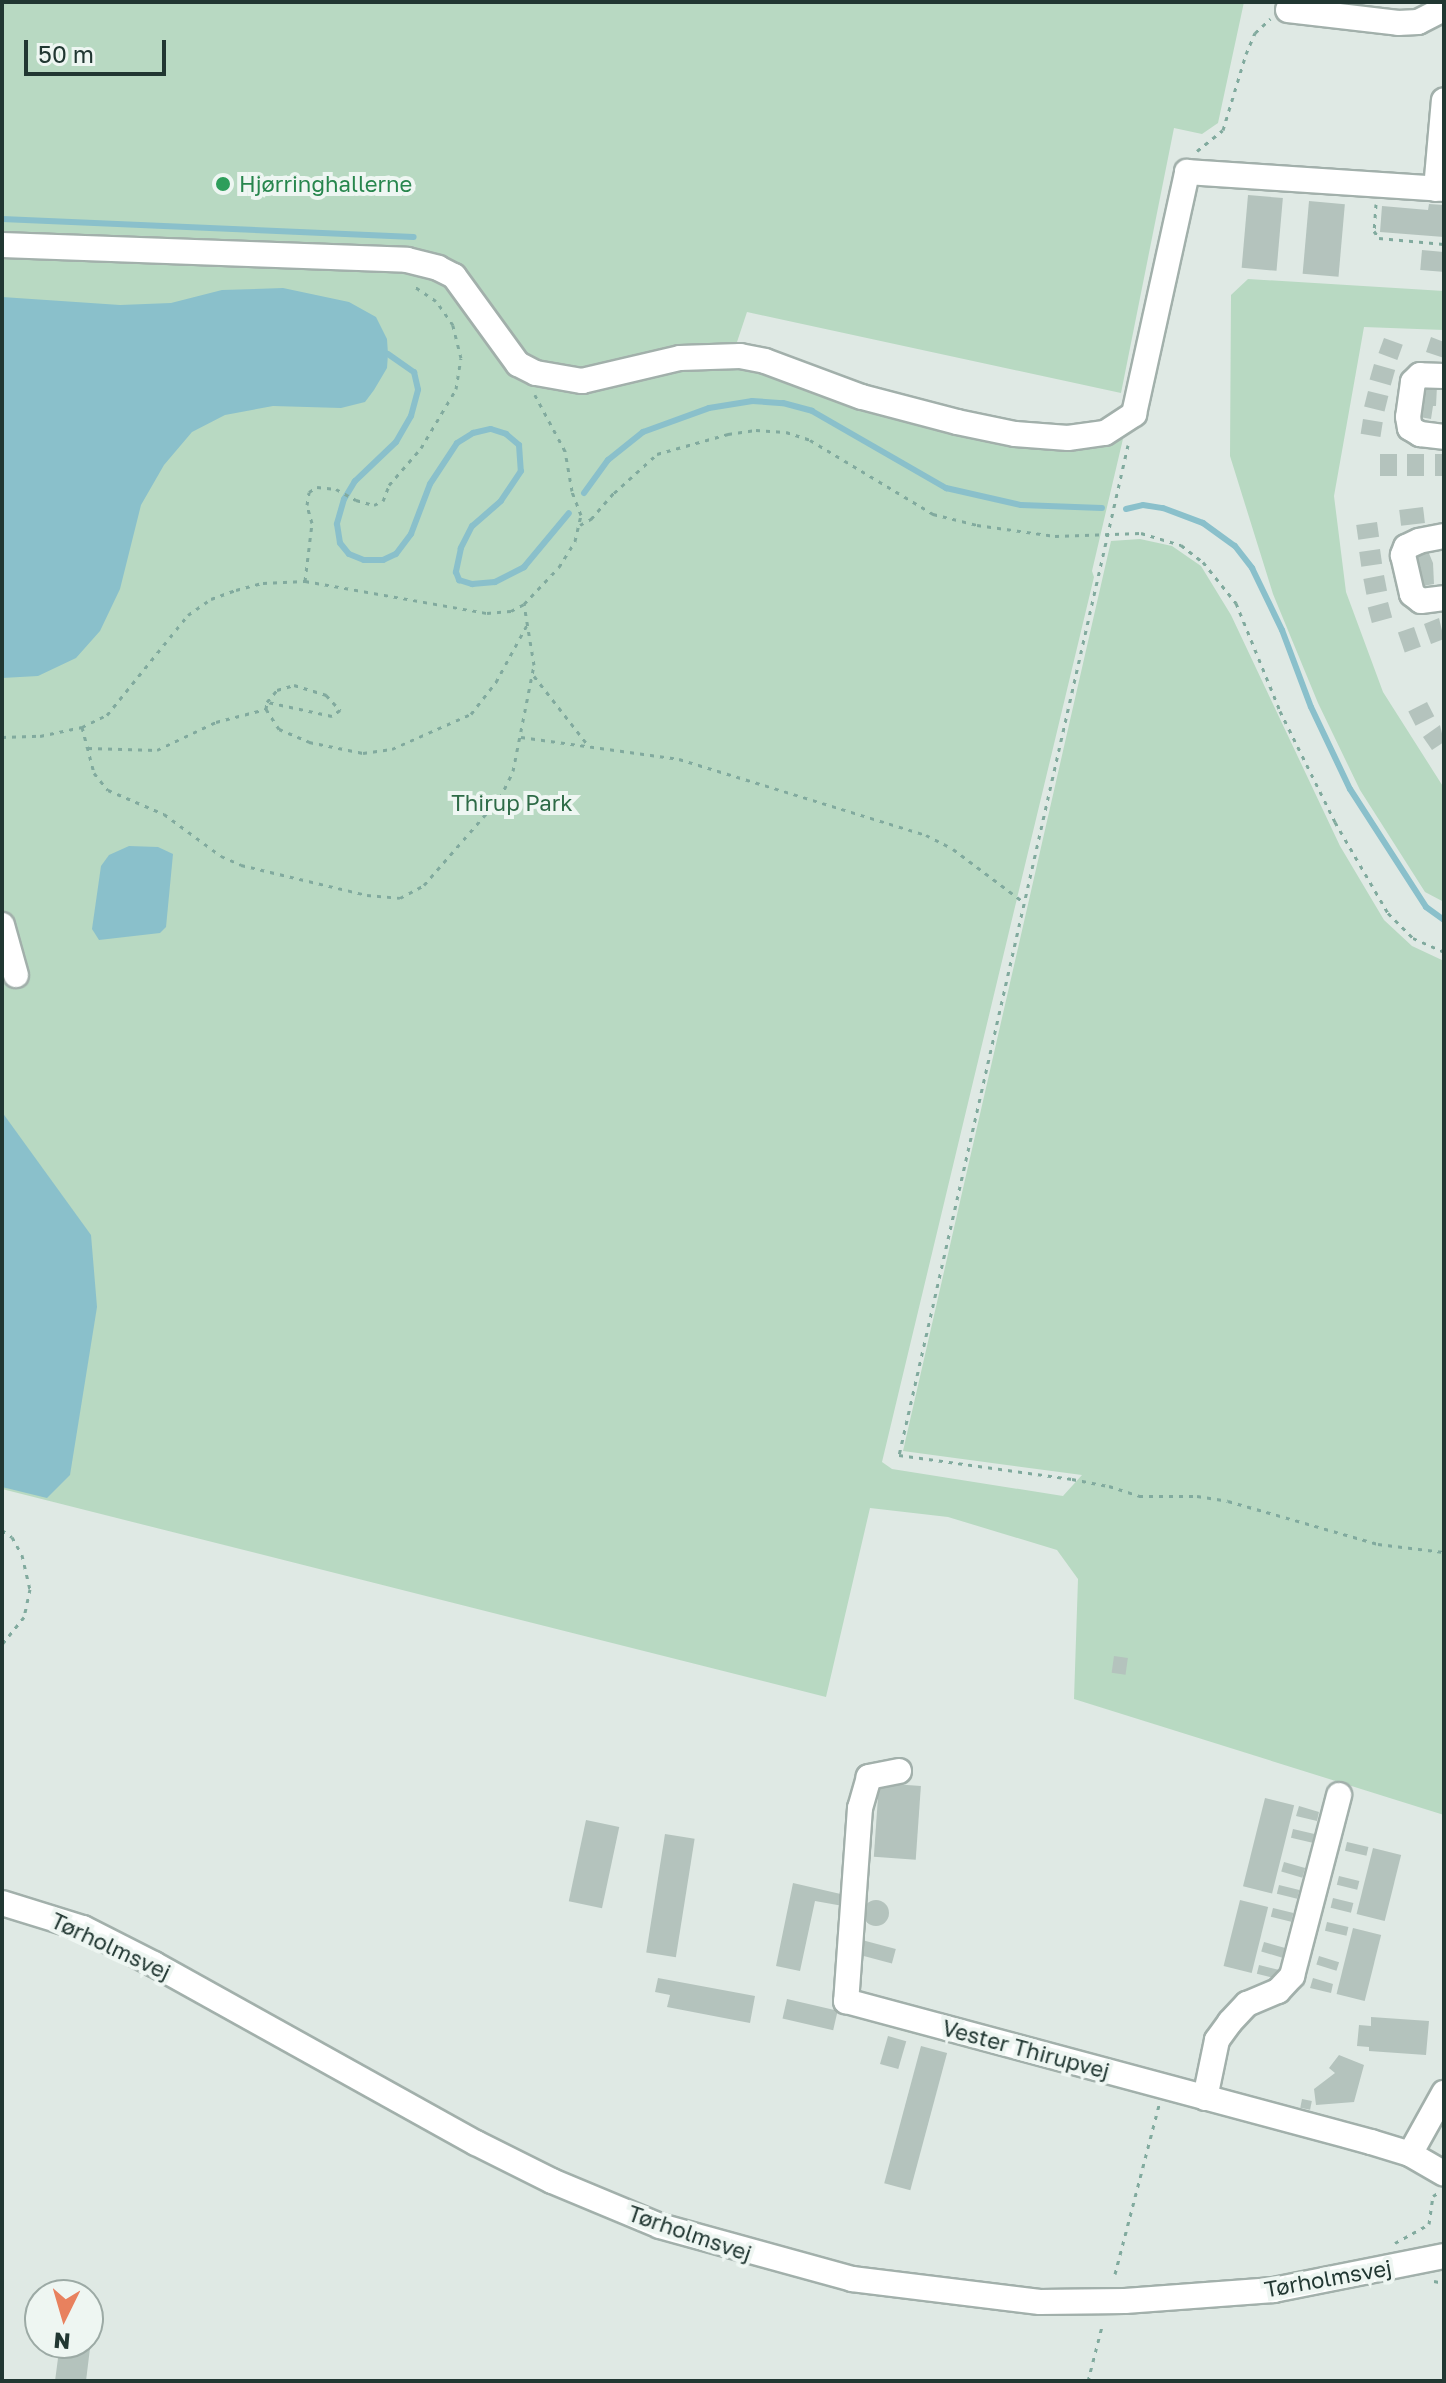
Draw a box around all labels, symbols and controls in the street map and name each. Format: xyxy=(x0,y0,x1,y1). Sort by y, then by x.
scale bar xyxy=(28,24,170,74)
text: 50 m xyxy=(38,39,94,68)
place label: Hjørringhallerne xyxy=(239,171,412,197)
marker: Hjørringhallerne xyxy=(214,175,232,193)
park label: Thirup Park xyxy=(451,790,573,816)
street label: Tørholmsvej xyxy=(47,1907,175,1985)
street label: Vester Thirupvej xyxy=(939,2014,1113,2084)
street label: Tørholmsvej xyxy=(625,2200,755,2266)
street label: Tørholmsvej xyxy=(1262,2254,1394,2302)
north arrow xyxy=(24,2279,104,2359)
text: N xyxy=(53,2327,72,2356)

